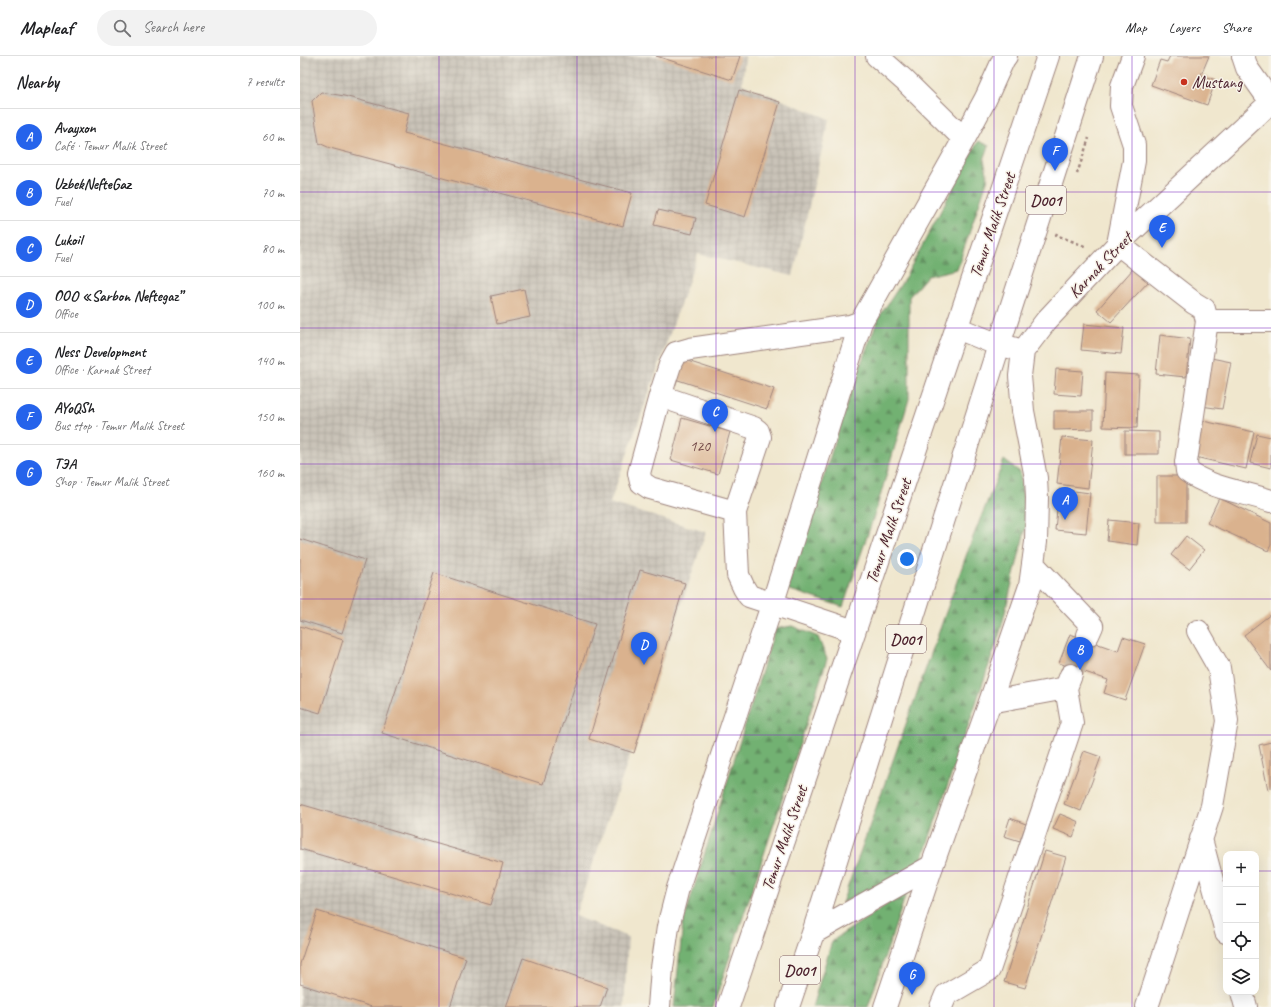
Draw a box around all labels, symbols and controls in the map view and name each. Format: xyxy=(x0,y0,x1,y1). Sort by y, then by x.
search box xyxy=(97,10,377,46)
text: Mapleaf xyxy=(20,16,73,40)
icon: search xyxy=(111,17,133,39)
text: Search here xyxy=(143,18,204,37)
text: Map xyxy=(1125,19,1147,36)
text: Layers xyxy=(1169,19,1200,36)
text: Share xyxy=(1222,19,1251,36)
text: Nearby xyxy=(16,72,59,93)
place label: Mustang xyxy=(1192,72,1243,93)
text: 7 results xyxy=(246,74,284,90)
marker: Mustang xyxy=(1179,77,1189,87)
text: Avayxon xyxy=(54,119,96,138)
text: A xyxy=(26,129,32,145)
text: 60 m xyxy=(262,129,284,145)
text: Café · Temur Malik Street xyxy=(54,138,166,154)
pin: F xyxy=(1042,138,1068,171)
street label: Temur Malik Street xyxy=(965,168,1021,280)
text: UzbekNefteGaz xyxy=(54,175,131,194)
text: B xyxy=(26,185,32,201)
text: 70 m xyxy=(262,185,284,201)
road number: D001 xyxy=(1026,186,1066,214)
text: Fuel xyxy=(54,194,71,210)
pin: E xyxy=(1149,215,1175,248)
street label: Karnak Street xyxy=(1064,226,1138,303)
text: Lukoil xyxy=(54,231,82,250)
text: C xyxy=(26,241,32,257)
text: 80 m xyxy=(262,241,284,257)
text: Fuel xyxy=(54,250,71,266)
text: ООО «Sarbon Neftegaz” xyxy=(54,287,182,306)
text: D xyxy=(25,297,33,313)
text: 100 m xyxy=(256,297,284,313)
text: Office xyxy=(54,306,78,322)
text: Ness Development xyxy=(54,343,146,362)
text: E xyxy=(26,353,32,369)
text: 140 m xyxy=(256,353,284,369)
text: Office · Karnak Street xyxy=(54,362,150,378)
text: AYoQSh xyxy=(54,399,94,418)
pin: C xyxy=(702,399,728,432)
text: F xyxy=(26,409,32,425)
text: 150 m xyxy=(256,409,284,425)
text: Bus stop · Temur Malik Street xyxy=(54,418,184,434)
house number: 120 xyxy=(690,437,711,456)
text: ТЭА xyxy=(54,455,76,474)
text: G xyxy=(26,465,32,481)
text: 160 m xyxy=(256,465,284,481)
text: Shop · Temur Malik Street xyxy=(54,474,169,490)
street label: Temur Malik Street xyxy=(861,474,917,586)
pin: A xyxy=(1052,487,1078,520)
your location xyxy=(897,549,917,569)
road number: D001 xyxy=(886,625,926,653)
pin: D xyxy=(631,632,657,665)
pin: B xyxy=(1067,637,1093,670)
street label: Temur Malik Street xyxy=(757,781,813,893)
map controls xyxy=(1223,851,1259,995)
button: + xyxy=(1223,851,1259,887)
button: − xyxy=(1223,887,1259,923)
button: locate xyxy=(1223,923,1259,959)
road number: D001 xyxy=(780,956,820,984)
button: layers xyxy=(1223,959,1259,995)
pin: G xyxy=(899,962,925,995)

